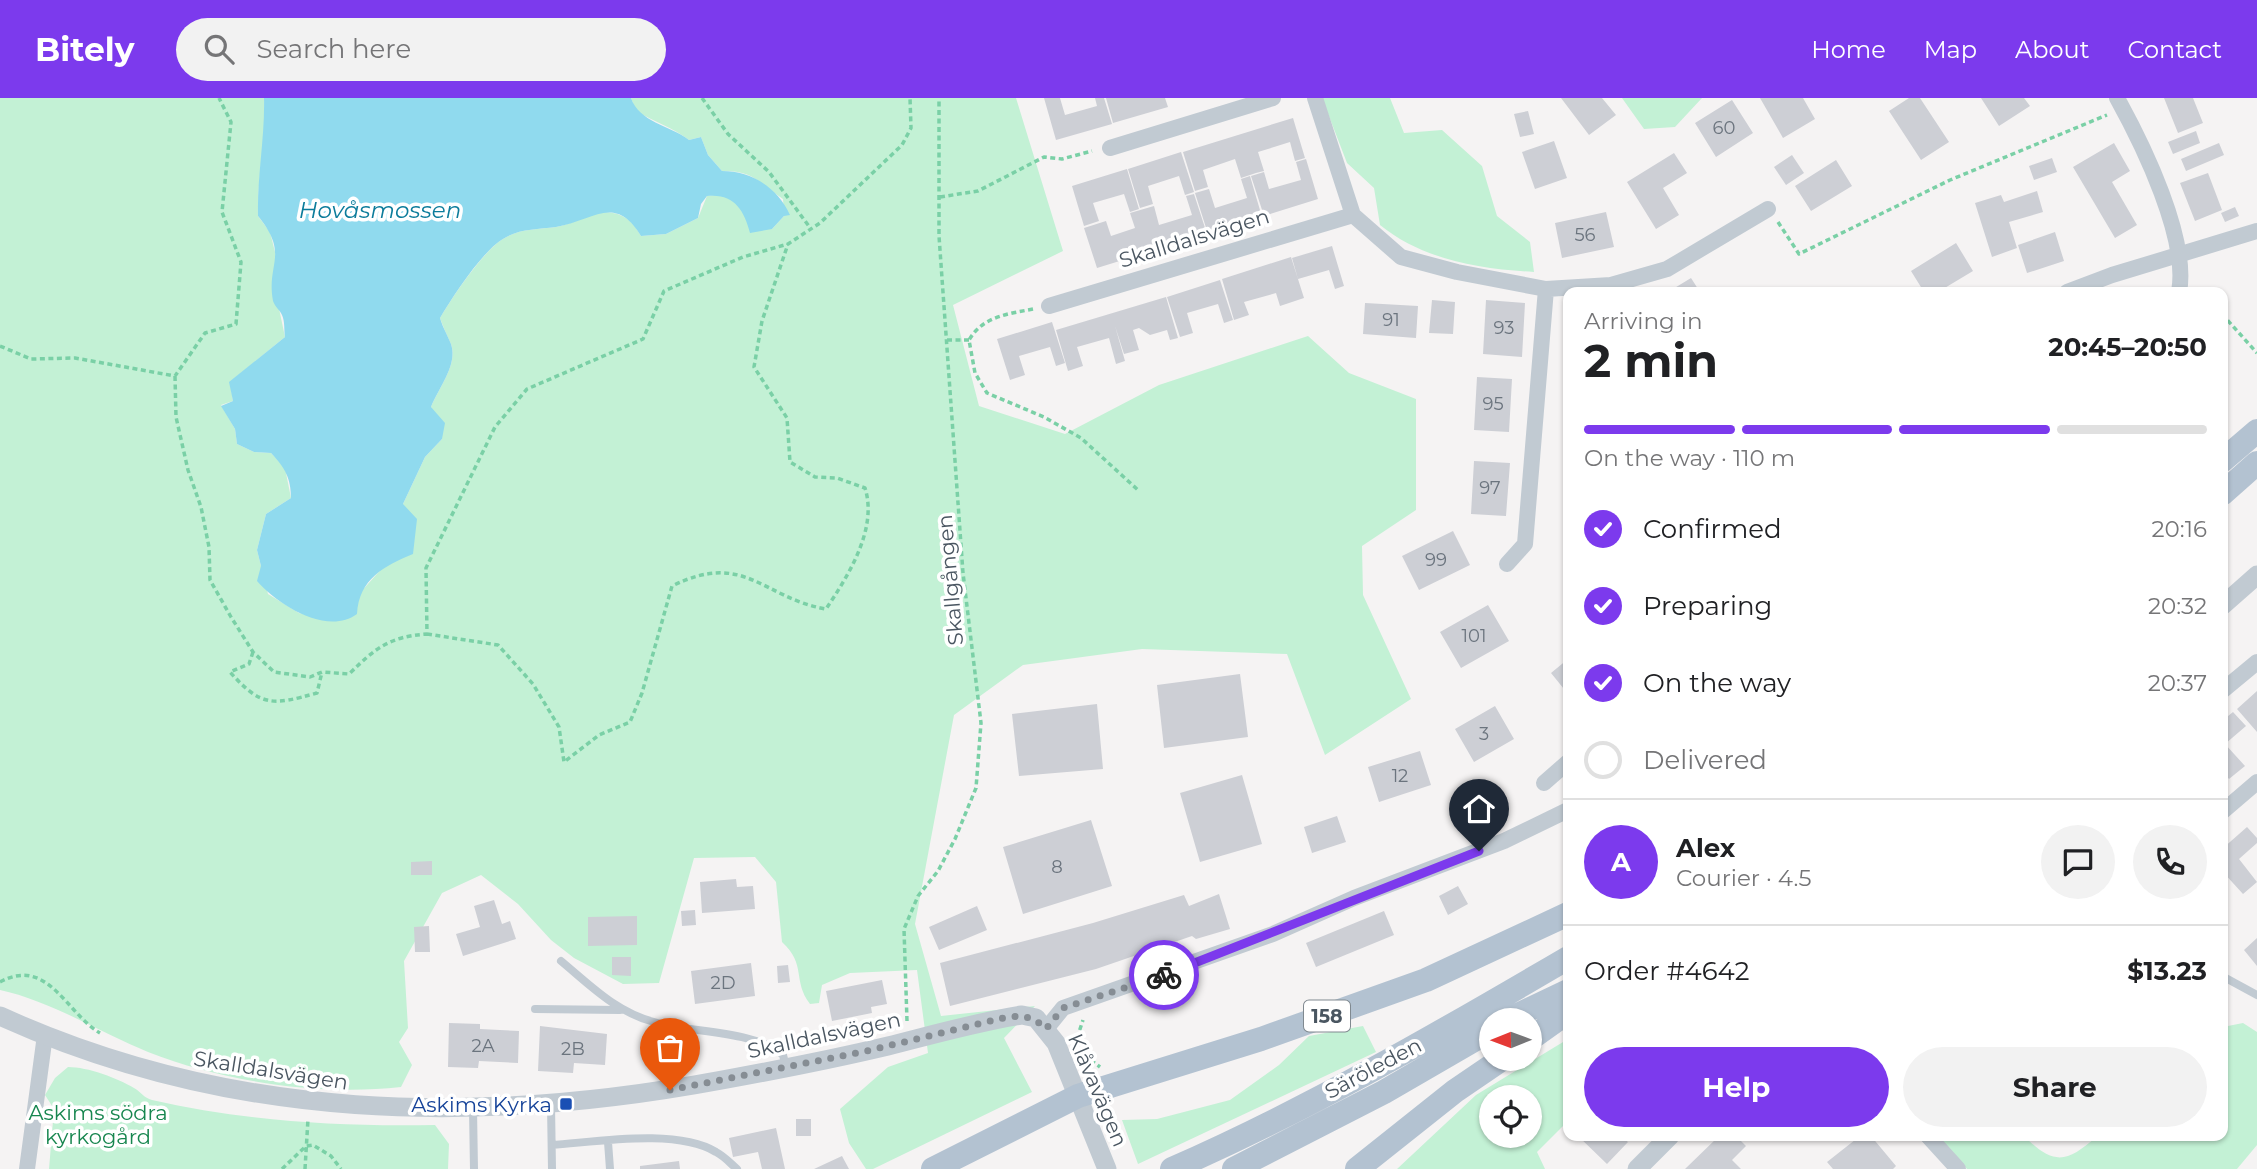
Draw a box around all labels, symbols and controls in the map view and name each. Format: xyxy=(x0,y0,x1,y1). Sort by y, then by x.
search box xyxy=(176,18,666,81)
text: Bitely xyxy=(35,29,134,69)
icon: search xyxy=(200,30,238,68)
text: Search here xyxy=(256,33,411,65)
text: Home xyxy=(1811,35,1886,64)
text: Map xyxy=(1924,35,1977,64)
text: About xyxy=(2015,35,2089,64)
text: Contact xyxy=(2127,35,2222,64)
house number: 60 xyxy=(1713,117,1735,139)
water label: Hovåsmossen xyxy=(299,196,461,224)
street label: Skalldalsvägen xyxy=(1116,203,1272,273)
house number: 56 xyxy=(1574,224,1596,246)
text: Arriving in xyxy=(1584,307,1703,335)
house number: 91 xyxy=(1382,309,1400,331)
house number: 93 xyxy=(1494,317,1514,339)
text: 20:45–20:50 xyxy=(2048,331,2207,363)
text: 2 min xyxy=(1584,332,1718,389)
house number: 95 xyxy=(1482,393,1504,415)
text: On the way · 110 m xyxy=(1584,444,1795,472)
house number: 97 xyxy=(1479,477,1501,499)
icon: check xyxy=(1584,510,1622,548)
text: Confirmed xyxy=(1643,513,1782,545)
street label: Skallgången xyxy=(932,514,968,646)
text: 20:16 xyxy=(2152,515,2207,543)
house number: 99 xyxy=(1425,549,1447,571)
icon: check xyxy=(1584,587,1622,625)
text: Preparing xyxy=(1643,590,1772,622)
text: 20:32 xyxy=(2148,592,2207,620)
house number: 101 xyxy=(1462,625,1486,647)
icon: check xyxy=(1584,664,1622,702)
text: On the way xyxy=(1643,667,1791,699)
text: 20:37 xyxy=(2148,669,2207,697)
house number: 3 xyxy=(1479,723,1489,745)
text: Delivered xyxy=(1643,744,1767,776)
house number: 12 xyxy=(1392,765,1408,787)
pin xyxy=(1449,779,1509,851)
icon: home xyxy=(1460,790,1498,828)
button: chat xyxy=(2041,825,2115,899)
button: phone xyxy=(2133,825,2207,899)
text: Alex xyxy=(1676,832,1735,864)
text: A xyxy=(1611,846,1631,878)
house number: 8 xyxy=(1051,856,1063,878)
text: Courier · 4.5 xyxy=(1676,864,1811,892)
courier xyxy=(1129,940,1199,1010)
text: Order #4642 xyxy=(1584,955,1750,987)
text: $13.23 xyxy=(2127,955,2207,987)
icon: bike xyxy=(1145,956,1183,994)
house number: 2D xyxy=(710,972,736,994)
road number: 158 xyxy=(1304,1000,1350,1032)
street label: Skalldalsvägen xyxy=(745,1007,903,1063)
north arrow xyxy=(1479,1008,1542,1071)
map controls xyxy=(1479,1008,1542,1148)
pin xyxy=(640,1018,700,1090)
icon: bag xyxy=(651,1029,689,1067)
street label: Klåvavägen xyxy=(1063,1030,1133,1150)
street label: Säröleden xyxy=(1320,1032,1426,1104)
house number: 2A xyxy=(471,1035,495,1057)
house number: 2B xyxy=(561,1038,585,1060)
street label: Skalldalsvägen xyxy=(192,1045,350,1095)
button: Help xyxy=(1584,1047,1889,1127)
button: Share xyxy=(1903,1047,2207,1127)
button: locate xyxy=(1479,1085,1542,1148)
place label: Askims Kyrka xyxy=(411,1092,552,1117)
marker: Askims Kyrka xyxy=(558,1096,574,1112)
park label: Askims södra kyrkogård xyxy=(28,1100,168,1149)

